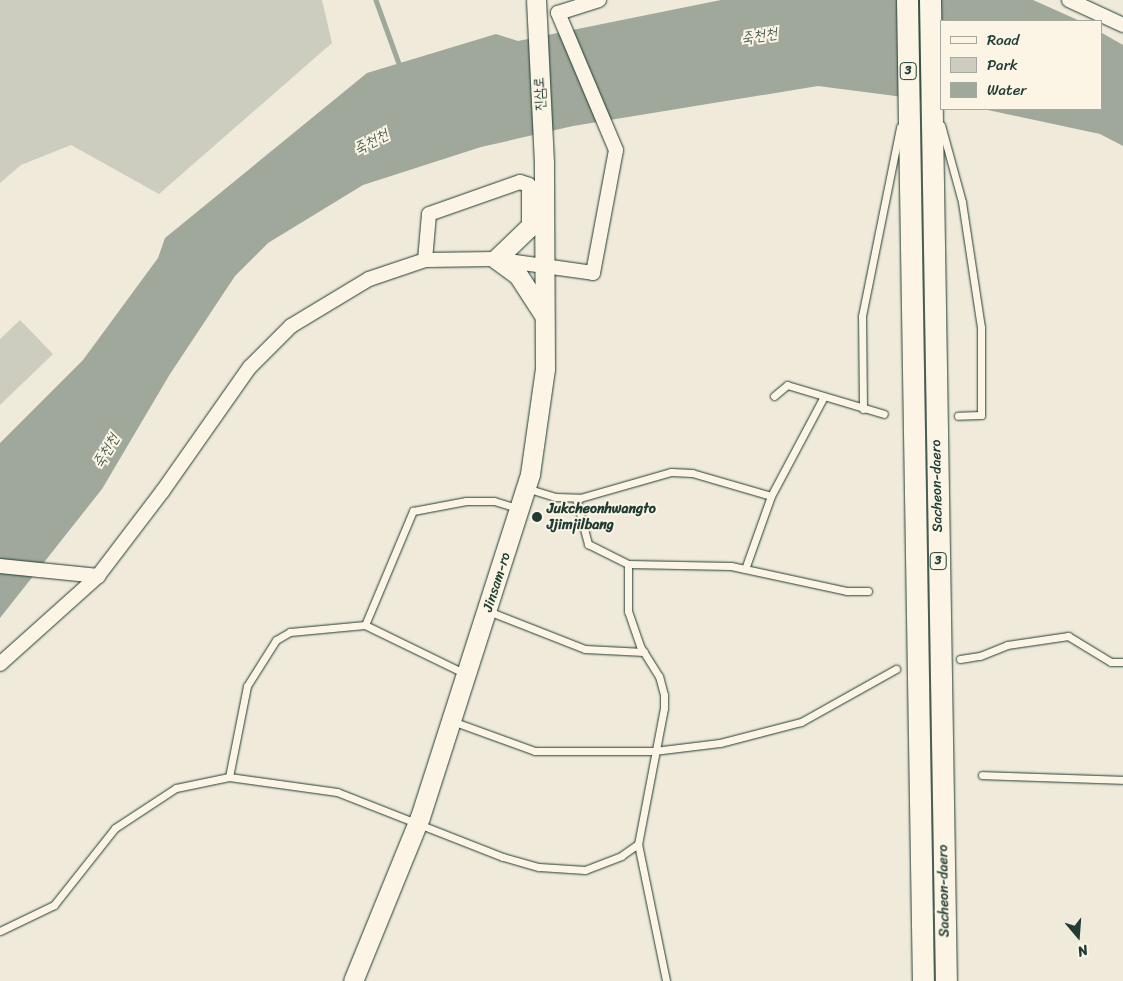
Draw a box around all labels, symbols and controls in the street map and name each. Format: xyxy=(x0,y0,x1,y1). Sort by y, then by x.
legend xyxy=(940,20,1103,110)
water label: 죽천천 xyxy=(740,24,778,48)
text: Road xyxy=(987,27,1019,53)
text: Park xyxy=(987,52,1018,78)
road number: 3 xyxy=(899,61,917,80)
street label: 진삼로 xyxy=(531,77,549,111)
text: Water xyxy=(987,77,1027,103)
water label: 죽천천 xyxy=(351,126,391,158)
water label: 죽천천 xyxy=(89,431,123,471)
street label: Sacheon-daero xyxy=(928,440,946,532)
place label: Jukcheonhwangto Jjimjilbang xyxy=(547,501,656,534)
marker: Jukcheonhwangto Jjimjilbang xyxy=(531,511,543,523)
street label: Jinsam-ro xyxy=(480,550,514,614)
road number: 3 xyxy=(929,552,947,570)
street label: Sacheon-daero xyxy=(935,845,953,937)
north arrow xyxy=(1053,911,1103,961)
text: N xyxy=(1074,937,1091,964)

